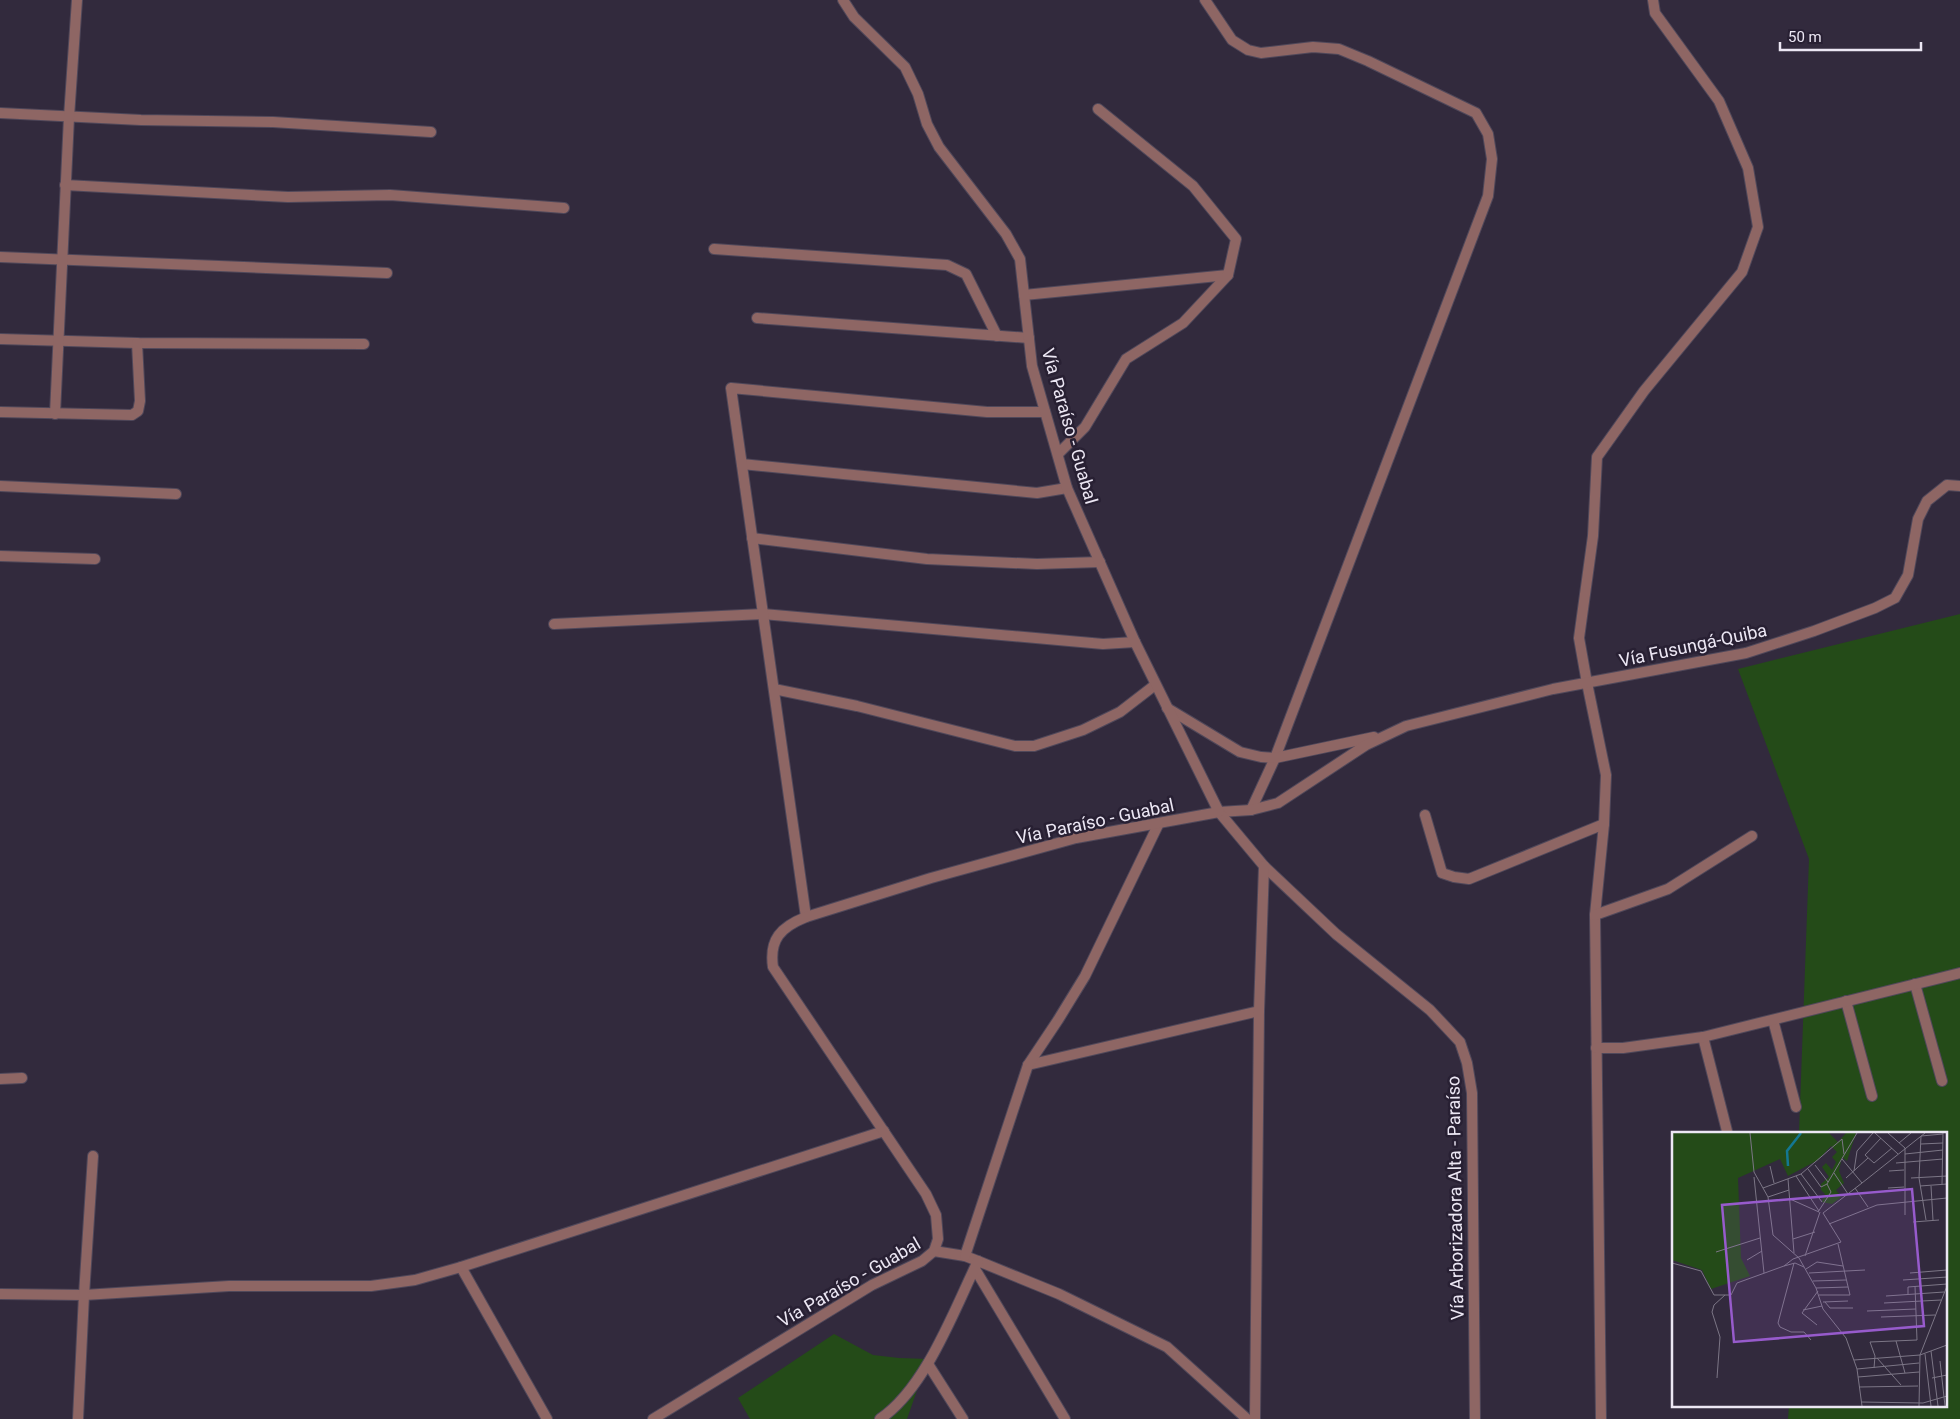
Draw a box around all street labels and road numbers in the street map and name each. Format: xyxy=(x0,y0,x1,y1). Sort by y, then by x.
street label: Vía Paraíso - Guabal xyxy=(1038,346,1102,506)
street label: Vía Fusungá-Quiba xyxy=(1617,619,1769,671)
street label: Vía Paraíso - Guabal xyxy=(1014,794,1176,848)
street label: Vía Arborizadora Alta - Paraíso xyxy=(1442,1076,1468,1320)
street label: Vía Paraíso - Guabal xyxy=(774,1233,924,1331)

